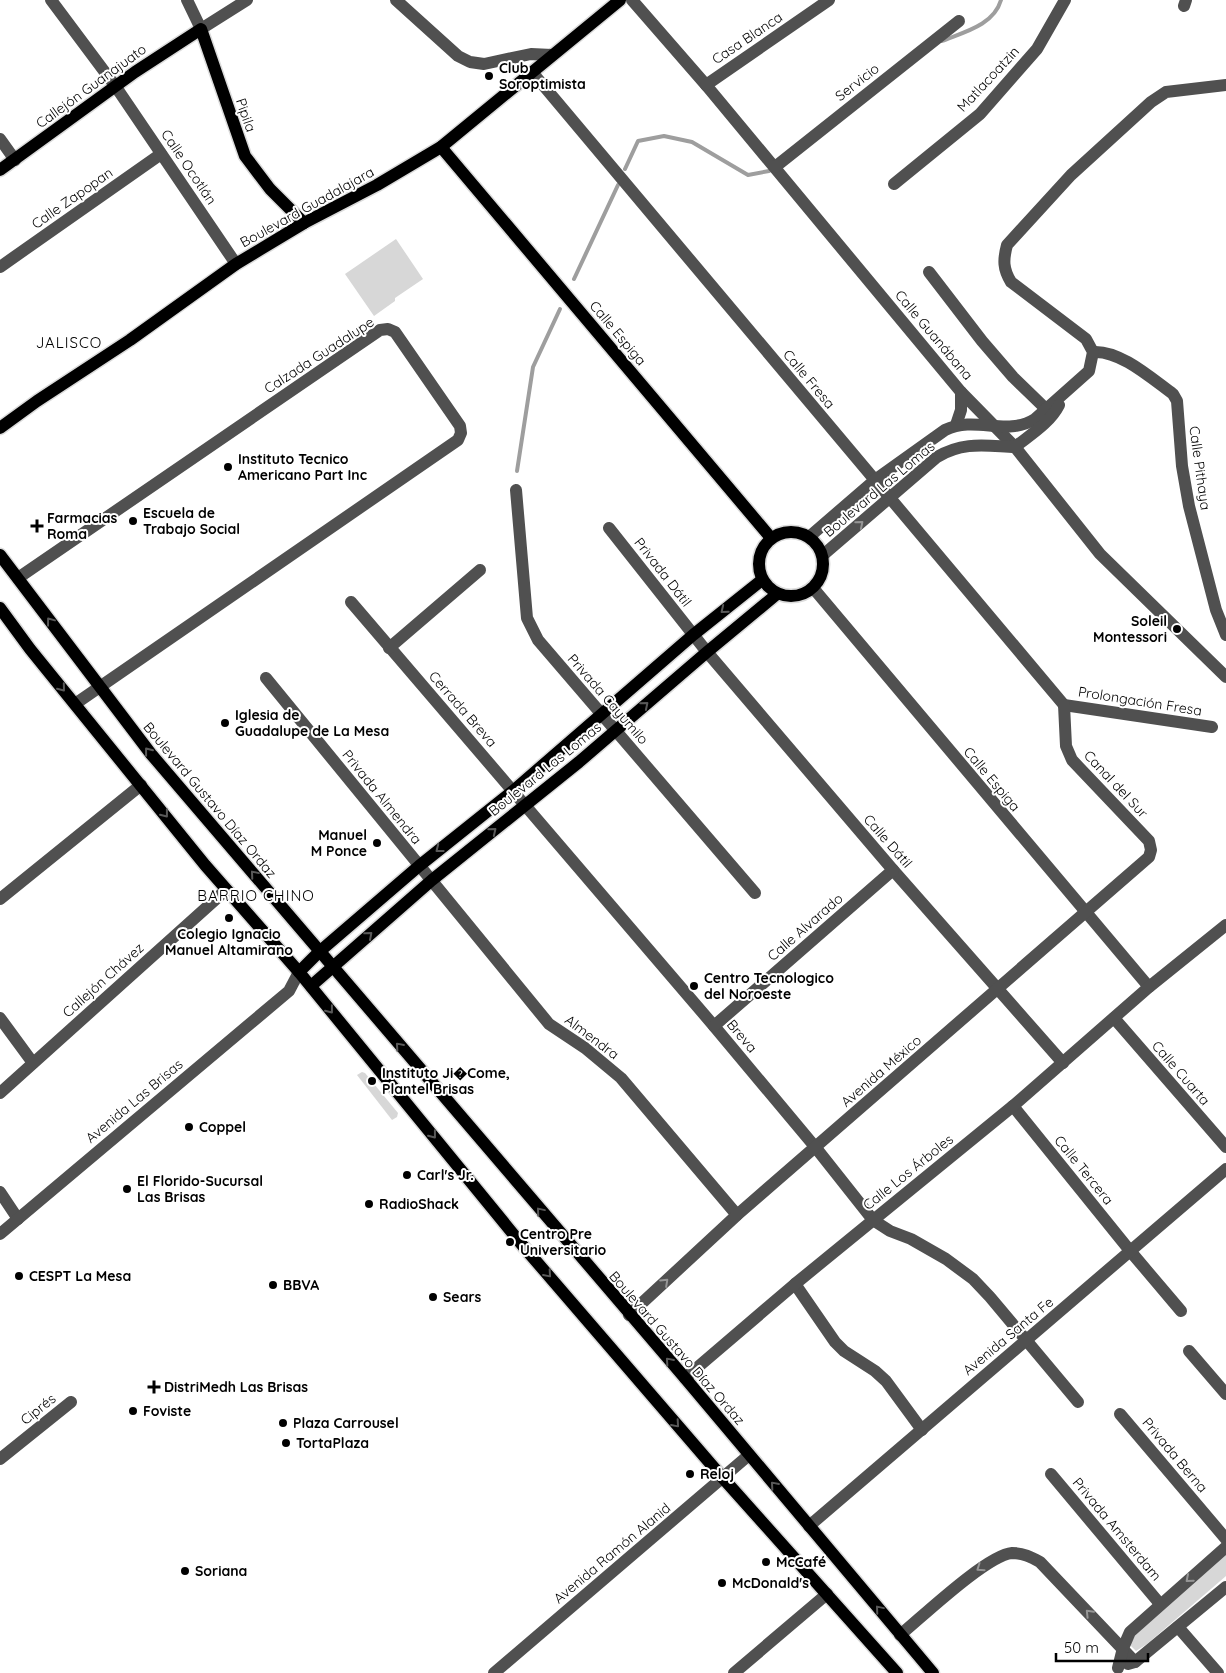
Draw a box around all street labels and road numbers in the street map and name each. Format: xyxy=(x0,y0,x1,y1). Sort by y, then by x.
street label: Casa Blanca xyxy=(708,8,786,68)
street label: Callejón Guanajuato xyxy=(32,40,150,132)
street label: Matlacoatzin xyxy=(953,42,1023,116)
street label: Servicio xyxy=(831,59,883,105)
street label: Pipila xyxy=(232,96,260,134)
street label: Calle Ocotlán xyxy=(157,126,221,208)
street label: Calle Zapopan xyxy=(28,163,116,233)
street label: Boulevard Guadalajara xyxy=(237,163,377,251)
street label: Calle Guanábana xyxy=(891,286,977,384)
street label: Calle Espiga xyxy=(586,297,650,369)
street label: Calzada Guadalupe xyxy=(261,313,377,397)
street label: Calle Fresa xyxy=(779,346,839,412)
street label: Calle Pithaya xyxy=(1185,425,1215,511)
street label: Boulevard Las Lomas xyxy=(820,437,938,541)
street label: Privada Dátil xyxy=(630,534,696,610)
street label: Privada Cayumilo xyxy=(564,650,652,748)
street label: Cerrada Breva xyxy=(425,667,501,751)
street label: Prolongación Fresa xyxy=(1077,682,1203,720)
street label: Boulevard Gustavo Díaz Ordaz xyxy=(139,718,281,882)
street label: Boulevard Las Lomas xyxy=(485,718,605,820)
street label: Calle Espiga xyxy=(960,743,1024,815)
street label: Privada Almendra xyxy=(338,746,426,848)
street label: Canal del Sur xyxy=(1080,746,1152,822)
street label: Calle Dátil xyxy=(860,811,916,871)
street label: Calle Alvarado xyxy=(764,889,846,965)
street label: Callejón Chávez xyxy=(59,939,148,1021)
street label: Almendra xyxy=(561,1011,623,1063)
street label: Breva xyxy=(723,1016,761,1056)
street label: Avenida México xyxy=(837,1031,925,1111)
street label: Calle Cuarta xyxy=(1148,1037,1214,1109)
street label: Avenida Las Brisas xyxy=(82,1055,186,1147)
street label: Calle Los Árboles xyxy=(859,1130,957,1214)
street label: Calle Tercera xyxy=(1050,1132,1118,1208)
street label: Boulevard Gustavo Díaz Ordaz xyxy=(605,1267,749,1429)
street label: Avenida Santa Fe xyxy=(959,1293,1057,1379)
street label: Ciprés xyxy=(17,1389,59,1429)
street label: Privada Berna xyxy=(1138,1414,1212,1496)
street label: Privada Amsterdam xyxy=(1069,1474,1165,1584)
street label: Avenida Ramón Alanid xyxy=(550,1499,674,1607)

